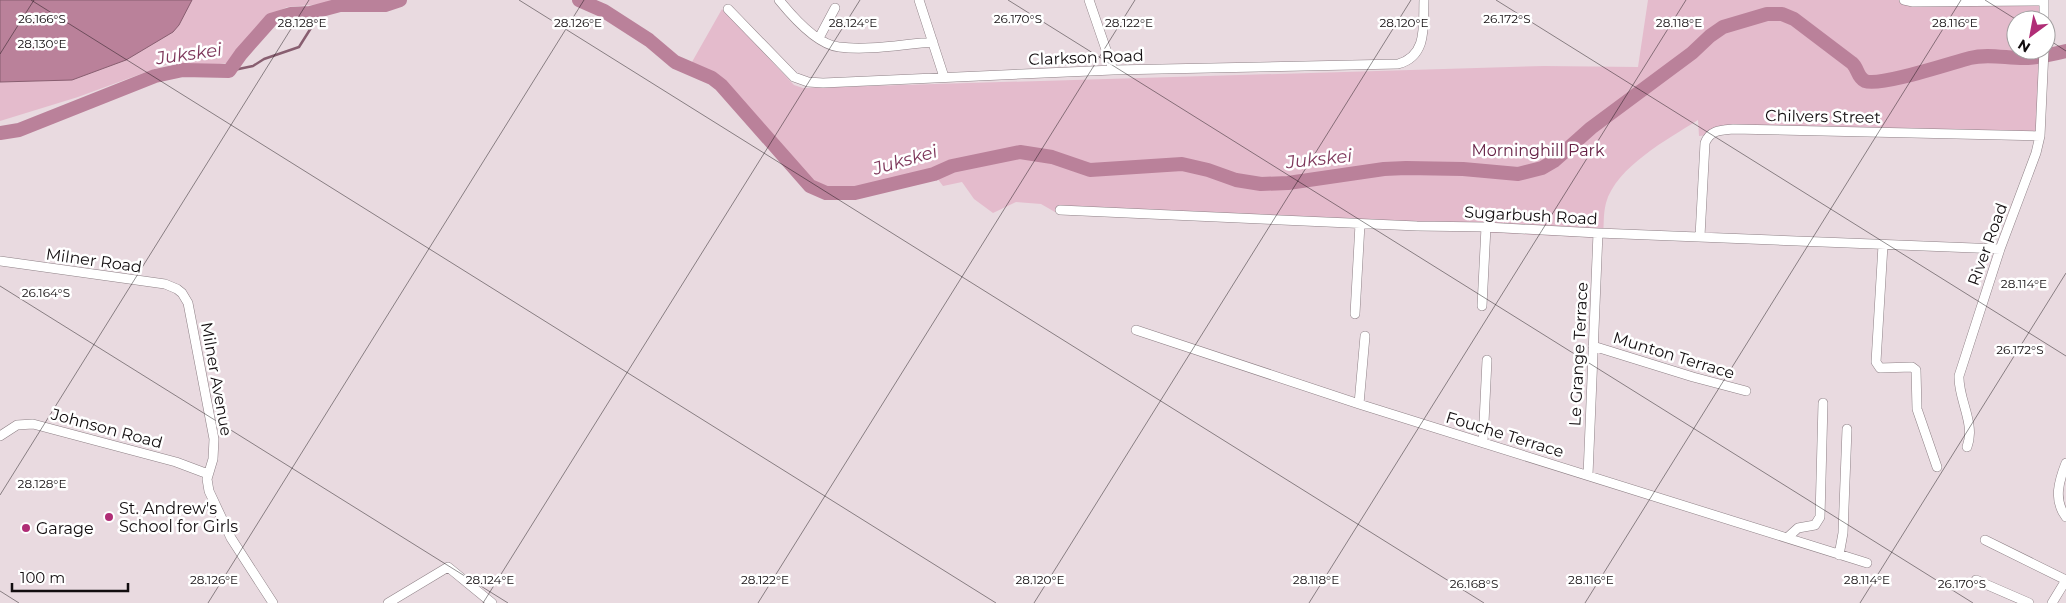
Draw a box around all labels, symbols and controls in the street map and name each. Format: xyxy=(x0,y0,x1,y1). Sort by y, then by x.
north arrow xyxy=(2006,10,2056,60)
text: 26.166°S xyxy=(18,11,66,26)
text: 26.170°S xyxy=(994,11,1042,26)
text: 26.172°S xyxy=(1483,11,1531,26)
text: 28.128°E xyxy=(278,15,326,30)
text: 28.126°E xyxy=(554,15,602,30)
text: 28.124°E xyxy=(829,15,877,30)
text: 28.122°E xyxy=(1105,15,1153,30)
text: 28.120°E xyxy=(1379,15,1429,30)
text: 28.118°E xyxy=(1656,15,1702,30)
text: 28.116°E xyxy=(1932,15,1978,30)
text: N xyxy=(2015,35,2034,57)
text: 28.130°E xyxy=(17,36,67,51)
water label: Jukskei xyxy=(154,38,223,70)
street label: Clarkson Road xyxy=(1028,46,1144,69)
street label: Chilvers Street xyxy=(1765,106,1881,127)
water label: Jukskei xyxy=(869,140,940,180)
park label: Morninghill Park xyxy=(1472,141,1605,160)
water label: Jukskei xyxy=(1284,145,1353,173)
street label: River Road xyxy=(1964,200,2011,288)
street label: Sugarbush Road xyxy=(1464,203,1598,228)
street label: Milner Road xyxy=(45,244,143,277)
text: 28.114°E xyxy=(2001,276,2047,291)
street label: Le Grange Terrace xyxy=(1565,281,1592,427)
text: 26.164°S xyxy=(22,285,70,300)
street label: Milner Avenue xyxy=(197,321,236,438)
street label: Munton Terrace xyxy=(1611,328,1737,383)
text: 26.172°S xyxy=(1996,342,2044,357)
street label: Johnson Road xyxy=(48,404,165,452)
street label: Fouche Terrace xyxy=(1444,408,1566,461)
text: 28.128°E xyxy=(18,476,66,491)
place label: St. Andrew's School for Girls xyxy=(119,499,238,536)
marker: St. Andrew's School for Girls xyxy=(103,511,115,523)
place label: Garage xyxy=(36,519,94,538)
marker: Garage xyxy=(20,522,32,534)
scale bar xyxy=(12,560,129,592)
text: 100 m xyxy=(20,568,65,587)
text: 28.126°E xyxy=(190,572,238,587)
text: 28.124°E xyxy=(466,572,514,587)
text: 28.122°E xyxy=(741,572,789,587)
text: 28.120°E xyxy=(1015,572,1065,587)
text: 28.118°E xyxy=(1293,572,1339,587)
text: 28.116°E xyxy=(1568,572,1614,587)
text: 28.114°E xyxy=(1844,572,1890,587)
text: 26.168°S xyxy=(1450,576,1498,591)
text: 26.170°S xyxy=(1938,576,1986,591)

